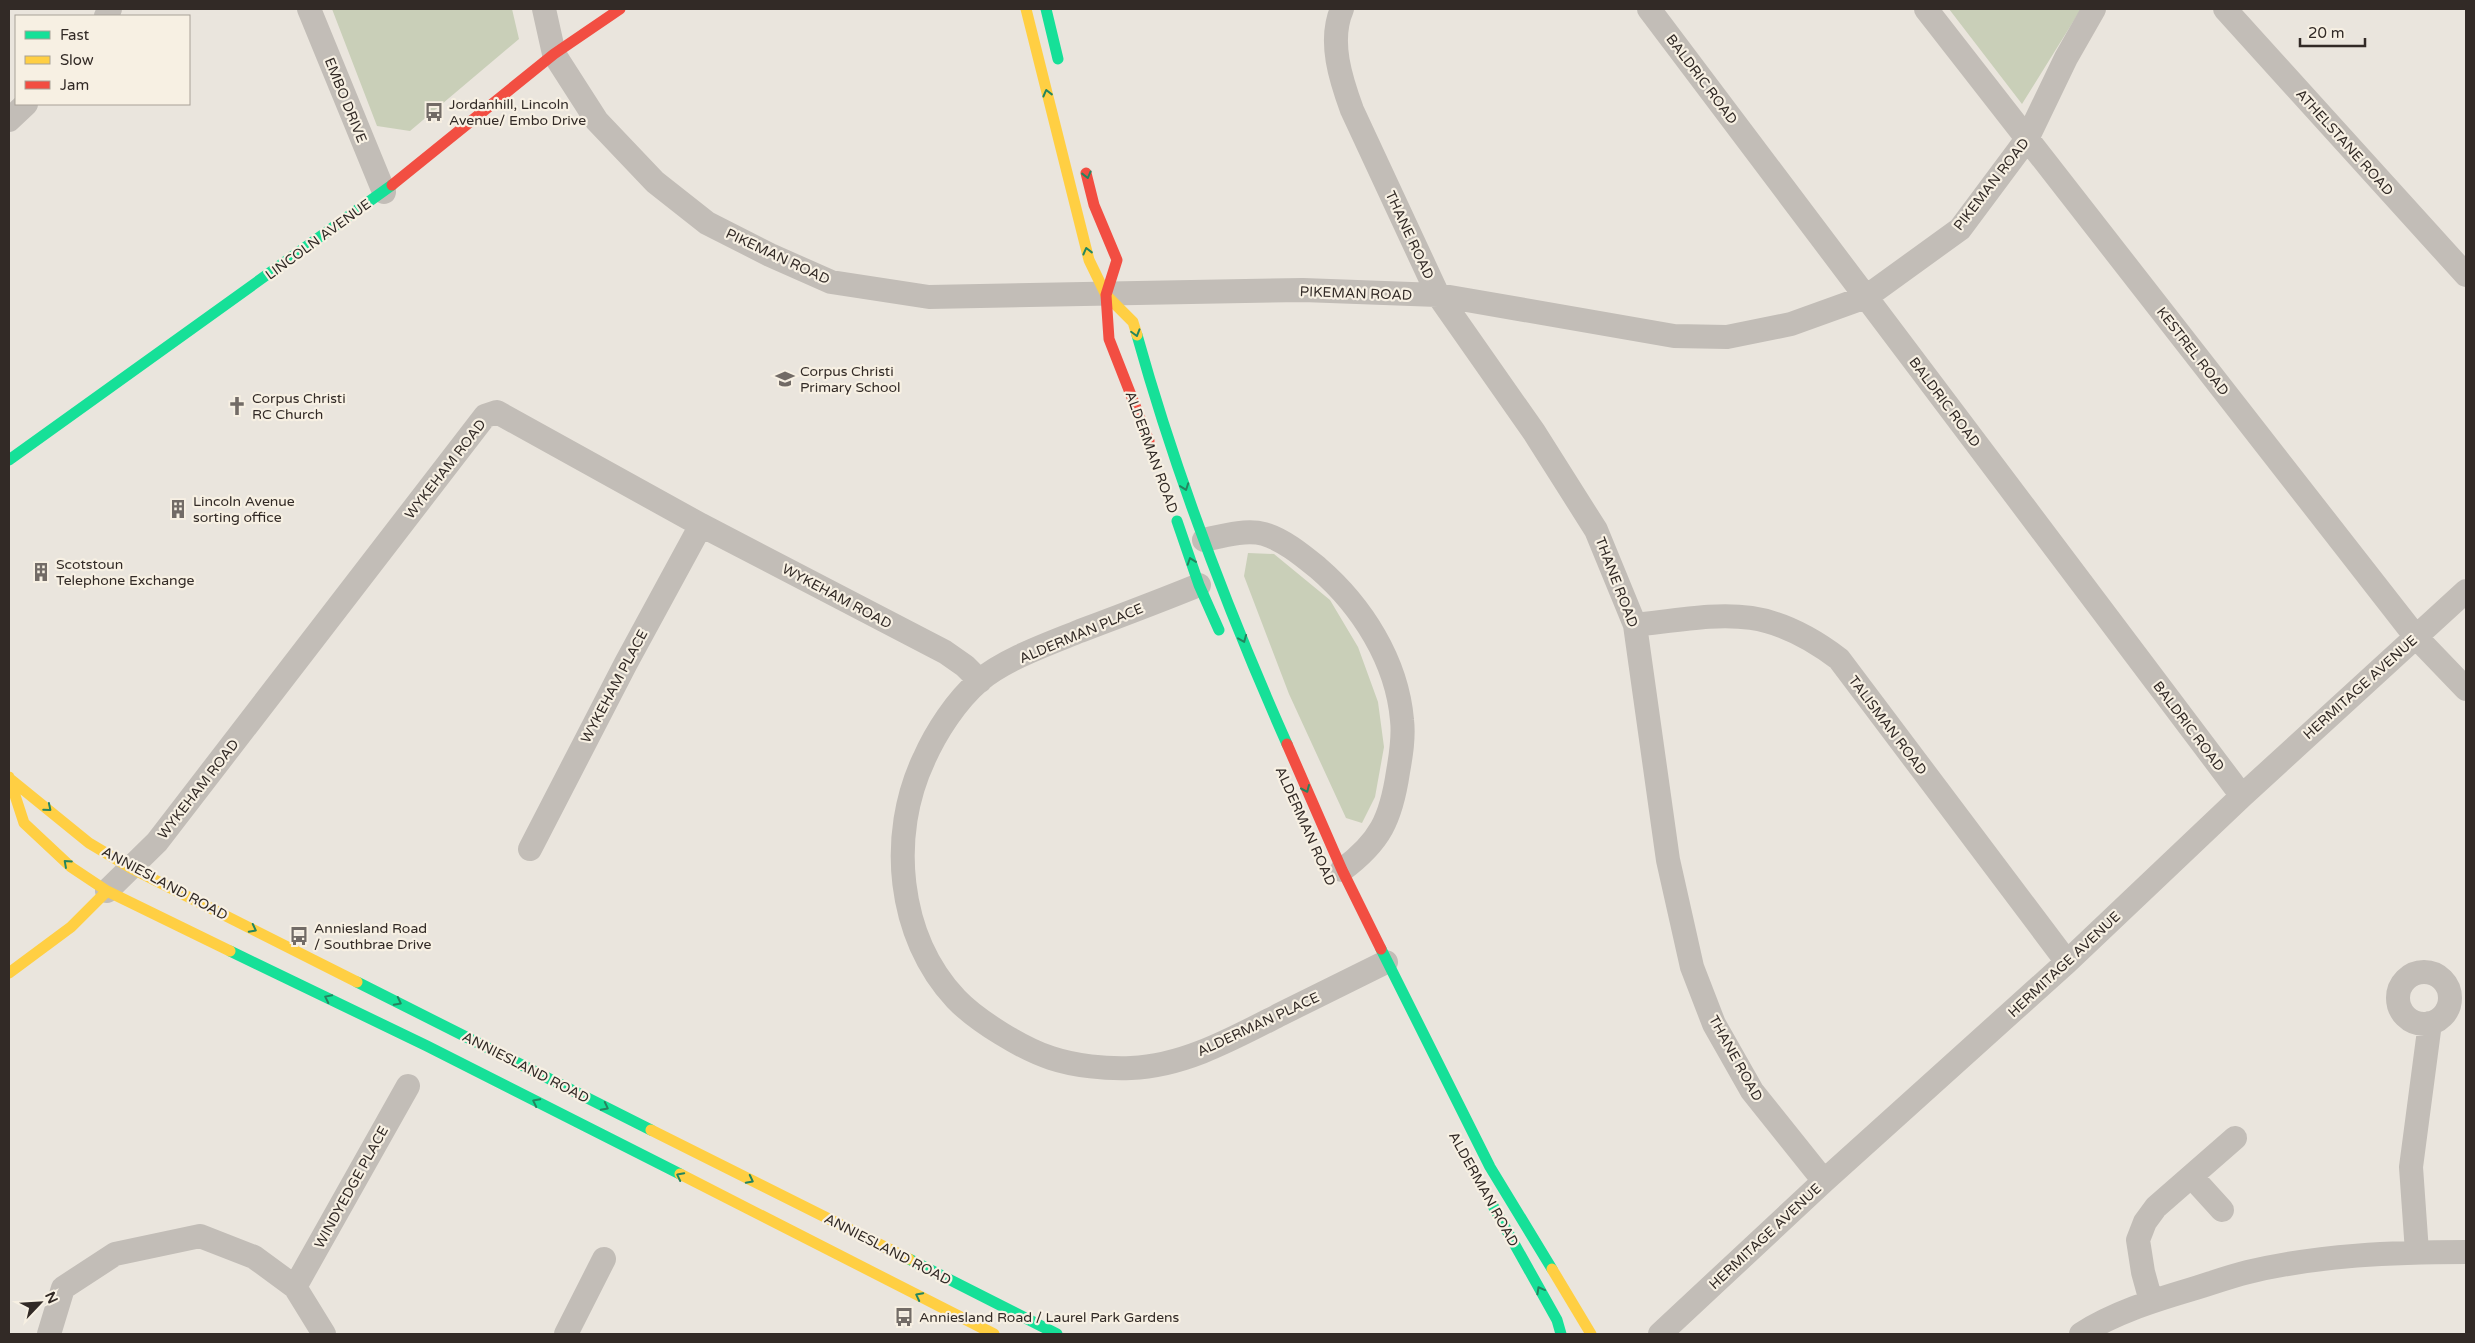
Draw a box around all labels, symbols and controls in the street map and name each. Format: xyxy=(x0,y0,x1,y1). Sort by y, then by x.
legend xyxy=(15,15,190,105)
scale bar xyxy=(2300,15,2365,47)
text: 20 m xyxy=(2308,24,2345,42)
text: Fast xyxy=(60,26,90,44)
street label: BALDRIC ROAD xyxy=(1662,31,1741,128)
text: Slow xyxy=(60,51,94,69)
street label: EMBO DRIVE xyxy=(321,55,370,145)
text: Jam xyxy=(60,76,89,94)
street label: ATHELSTANE ROAD xyxy=(2292,85,2397,199)
one-way arrow xyxy=(1042,89,1053,98)
place label: Jordanhill, Lincoln Avenue/ Embo Drive xyxy=(449,96,586,129)
bus stop icon: Jordanhill, Lincoln Avenue/ Embo Drive xyxy=(423,101,445,123)
street label: PIKEMAN ROAD xyxy=(1950,135,2033,234)
one-way arrow xyxy=(1081,171,1092,180)
street label: THANE ROAD xyxy=(1382,188,1437,282)
street label: LINCOLN AVENUE xyxy=(262,195,374,283)
street label: PIKEMAN ROAD xyxy=(723,225,832,288)
one-way arrow xyxy=(1082,247,1092,255)
street label: PIKEMAN ROAD xyxy=(1299,283,1413,304)
street label: KESTREL ROAD xyxy=(2153,304,2232,399)
one-way arrow xyxy=(1130,328,1140,336)
street label: BALDRIC ROAD xyxy=(1905,354,1984,451)
place label: Corpus Christi Primary School xyxy=(800,363,901,396)
school or university icon: Corpus Christi Primary School xyxy=(774,368,796,390)
street label: ALDERMAN ROAD xyxy=(1122,389,1182,516)
place label: Corpus Christi RC Church xyxy=(252,390,346,423)
church icon: Corpus Christi RC Church xyxy=(226,395,248,417)
street label: WYKEHAM ROAD xyxy=(401,416,490,523)
one-way arrow xyxy=(1179,483,1189,491)
place label: Lincoln Avenue sorting office xyxy=(193,493,295,526)
building icon: Lincoln Avenue sorting office xyxy=(167,498,189,520)
street label: THANE ROAD xyxy=(1591,535,1642,630)
place label: Scotstoun Telephone Exchange xyxy=(56,556,194,589)
one-way arrow xyxy=(1187,557,1197,565)
street label: WYKEHAM ROAD xyxy=(779,560,895,633)
building icon: Scotstoun Telephone Exchange xyxy=(30,561,52,583)
street label: ALDERMAN PLACE xyxy=(1017,600,1146,667)
street label: WYKEHAM PLACE xyxy=(577,627,652,746)
street label: HERMITAGE AVENUE xyxy=(2300,632,2421,743)
one-way arrow xyxy=(1237,634,1247,643)
street label: TALISMAN ROAD xyxy=(1845,672,1930,778)
street label: BALDRIC ROAD xyxy=(2149,678,2228,775)
street label: WYKEHAM ROAD xyxy=(154,736,243,843)
street label: ALDERMAN ROAD xyxy=(1272,764,1340,889)
one-way arrow xyxy=(1300,784,1311,793)
one-way arrow xyxy=(42,803,51,811)
street label: ANNIESLAND ROAD xyxy=(99,843,231,924)
one-way arrow xyxy=(63,860,72,869)
street label: HERMITAGE AVENUE xyxy=(2005,908,2124,1021)
place label: Anniesland Road / Southbrae Drive xyxy=(314,920,432,953)
one-way arrow xyxy=(248,923,257,933)
bus stop icon: Anniesland Road / Southbrae Drive xyxy=(288,925,310,947)
street label: ALDERMAN PLACE xyxy=(1194,989,1322,1060)
one-way arrow xyxy=(324,994,333,1004)
one-way arrow xyxy=(393,996,402,1006)
street label: THANE ROAD xyxy=(1705,1012,1766,1104)
street label: ANNIESLAND ROAD xyxy=(459,1028,592,1107)
one-way arrow xyxy=(532,1098,541,1108)
one-way arrow xyxy=(600,1101,609,1111)
street label: WINDYEDGE PLACE xyxy=(311,1123,392,1251)
street label: ALDERMAN ROAD xyxy=(1445,1129,1522,1250)
one-way arrow xyxy=(677,1172,686,1182)
one-way arrow xyxy=(745,1174,754,1184)
street label: HERMITAGE AVENUE xyxy=(1706,1180,1825,1293)
street label: ANNIESLAND ROAD xyxy=(821,1210,954,1289)
north arrow xyxy=(15,1278,65,1328)
one-way arrow xyxy=(1537,1287,1547,1296)
text: N xyxy=(41,1289,61,1306)
one-way arrow xyxy=(915,1292,924,1303)
bus stop icon: Anniesland Road / Laurel Park Gardens xyxy=(893,1306,915,1328)
place label: Anniesland Road / Laurel Park Gardens xyxy=(919,1309,1180,1326)

